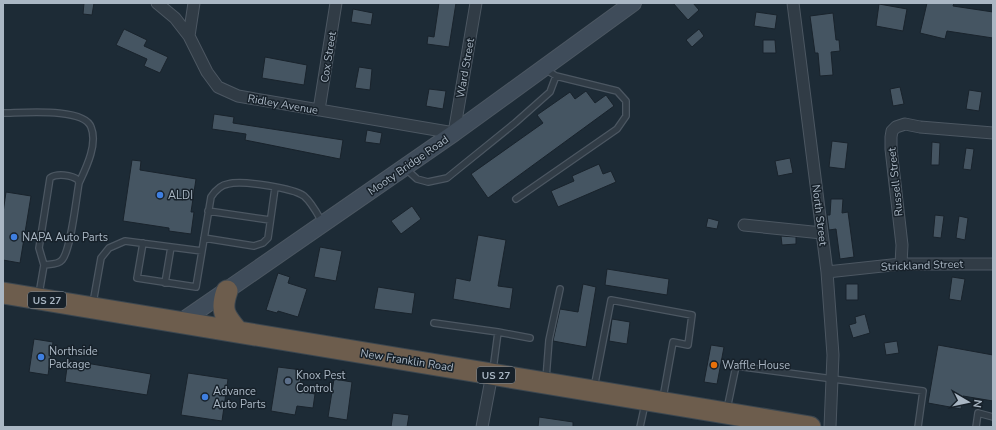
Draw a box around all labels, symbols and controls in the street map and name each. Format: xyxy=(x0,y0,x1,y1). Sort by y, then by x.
street label: Cox Street xyxy=(317,30,340,84)
street label: Ward Street xyxy=(453,37,478,99)
street label: Ridley Avenue xyxy=(247,91,319,118)
street label: Mooty Bridge Road xyxy=(365,132,452,199)
street label: Russell Street xyxy=(884,147,907,217)
street label: North Street xyxy=(808,184,831,247)
place label: ALDI xyxy=(168,188,193,203)
marker: ALDI xyxy=(155,190,165,200)
place label: NAPA Auto Parts xyxy=(22,230,108,245)
marker: NAPA Auto Parts xyxy=(9,232,19,242)
street label: Strickland Street xyxy=(881,257,964,274)
road number: US 27 xyxy=(28,292,66,308)
place label: Northside Package xyxy=(49,344,98,372)
street label: New Franklin Road xyxy=(359,346,454,375)
marker: Northside Package xyxy=(36,352,46,362)
place label: Waffle House xyxy=(722,358,790,373)
marker: Waffle House xyxy=(709,360,719,370)
road number: US 27 xyxy=(477,367,515,383)
place label: Knox Pest Control xyxy=(296,368,346,396)
marker: Knox Pest Control xyxy=(283,376,293,386)
north arrow xyxy=(948,382,988,422)
place label: Advance Auto Parts xyxy=(213,384,266,412)
marker: Advance Auto Parts xyxy=(200,392,210,402)
text: N xyxy=(969,398,985,409)

